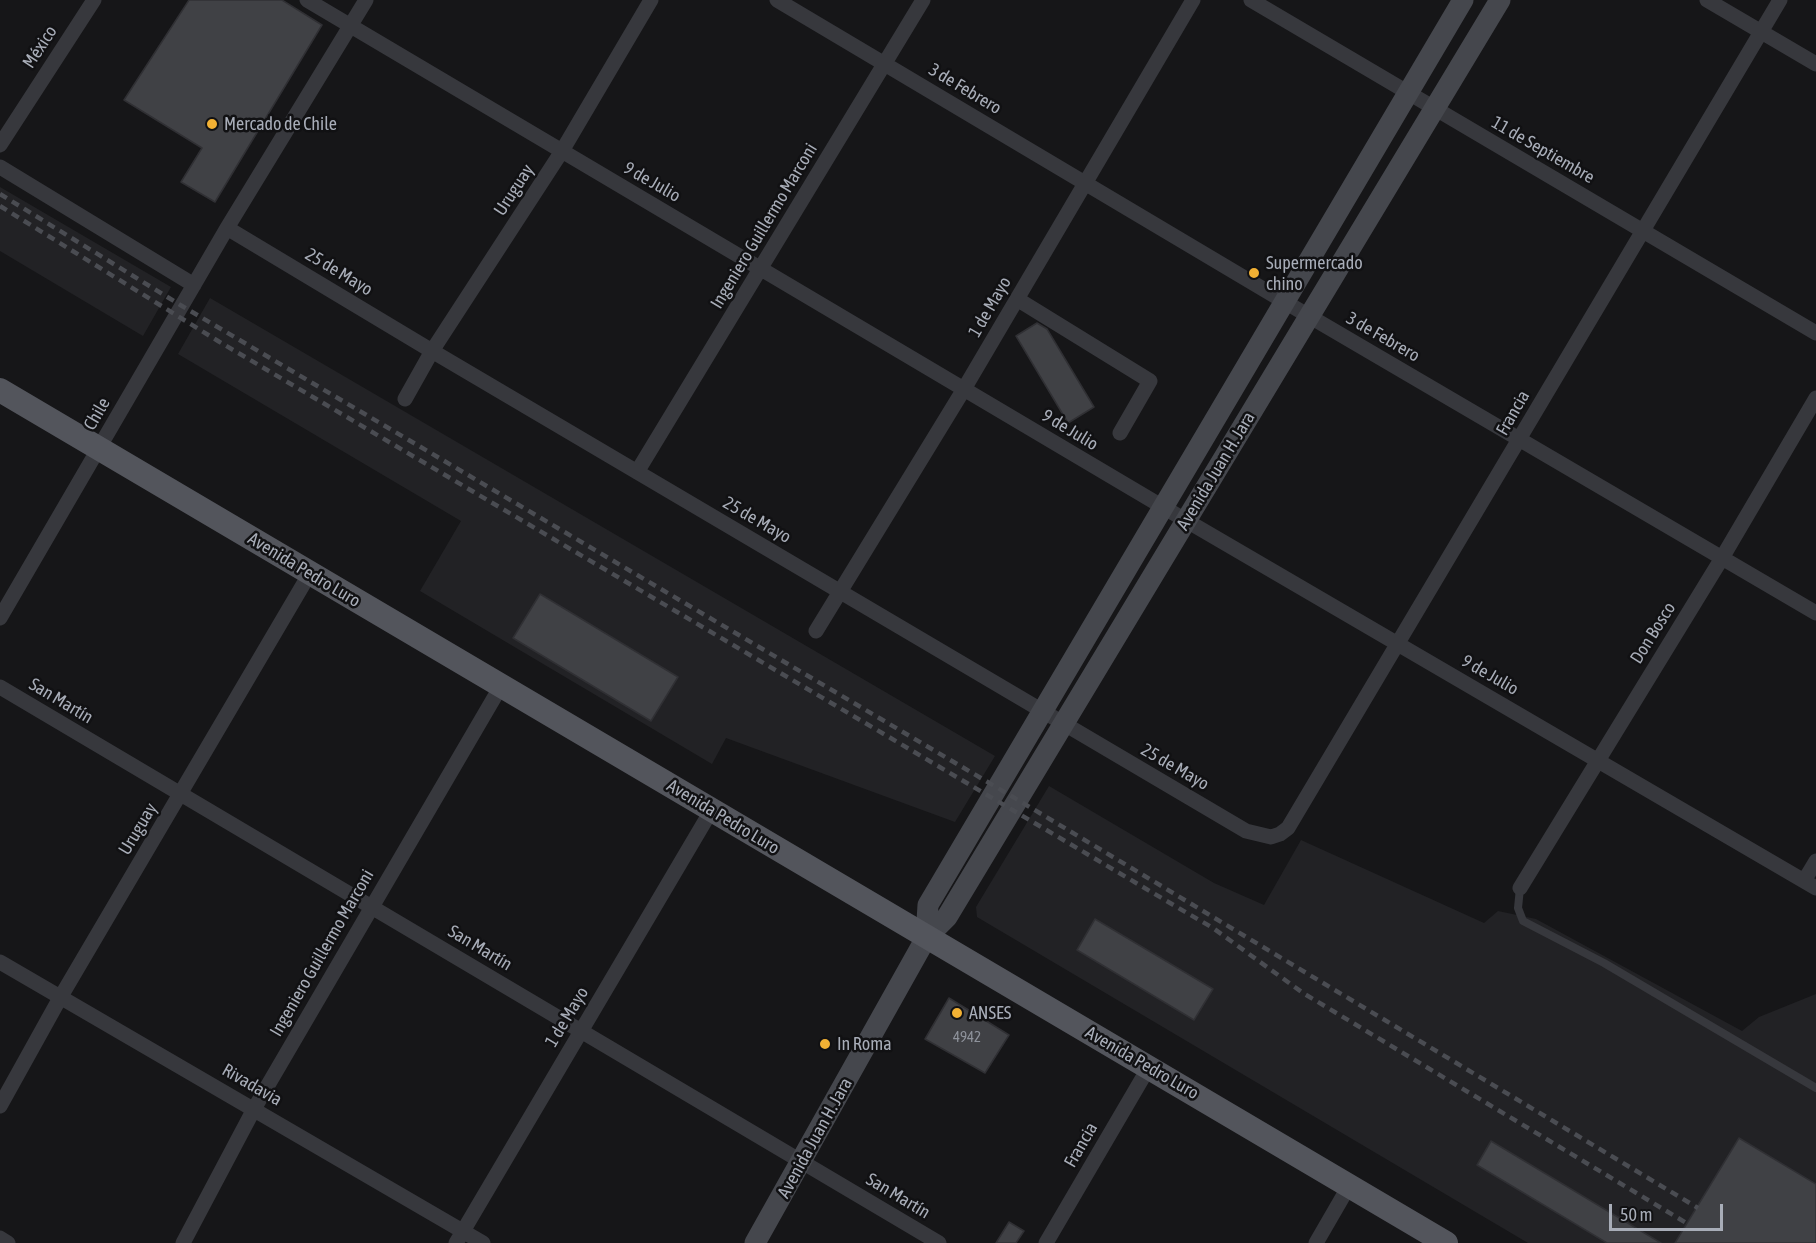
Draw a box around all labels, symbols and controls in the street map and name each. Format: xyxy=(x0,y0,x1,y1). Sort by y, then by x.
street label: México xyxy=(18,22,62,72)
street label: 3 de Febrero xyxy=(925,59,1005,119)
street label: 11 de Septiembre xyxy=(1488,112,1598,188)
place label: Mercado de Chile xyxy=(224,113,337,135)
marker: Mercado de Chile xyxy=(205,117,219,131)
street label: Ingeniero Guillermo Marconi xyxy=(706,139,822,313)
street label: 9 de Julio xyxy=(620,157,684,207)
street label: Uruguay xyxy=(489,160,539,220)
street label: 25 de Mayo xyxy=(301,244,377,300)
place label: Supermercado chino xyxy=(1266,252,1363,294)
marker: Supermercado chino xyxy=(1247,266,1261,280)
street label: 1 de Mayo xyxy=(964,273,1016,341)
street label: 3 de Febrero xyxy=(1343,307,1423,367)
street label: Francia xyxy=(1492,387,1534,439)
street label: Chile xyxy=(79,394,115,434)
street label: 9 de Julio xyxy=(1038,405,1102,455)
street label: Avenida Juan H. Jara xyxy=(1172,408,1260,534)
street label: 25 de Mayo xyxy=(719,492,795,548)
street label: Avenida Pedro Luro xyxy=(244,528,364,612)
street label: Don Bosco xyxy=(1626,598,1680,668)
street label: 9 de Julio xyxy=(1458,650,1522,700)
street label: San Martín xyxy=(25,674,97,728)
street label: 25 de Mayo xyxy=(1137,739,1213,795)
street label: Avenida Pedro Luro xyxy=(663,775,783,859)
street label: Uruguay xyxy=(114,799,162,859)
street label: Ingeniero Guillermo Marconi xyxy=(265,866,379,1040)
street label: San Martín xyxy=(444,921,516,975)
street label: 1 de Mayo xyxy=(541,983,593,1051)
place label: ANSES xyxy=(969,1002,1011,1024)
marker: ANSES xyxy=(950,1006,964,1020)
street label: Avenida Pedro Luro xyxy=(1081,1022,1203,1104)
house number: 4942 xyxy=(953,1028,981,1046)
place label: In Roma xyxy=(837,1033,892,1055)
marker: In Roma xyxy=(818,1037,832,1051)
street label: Rivadavia xyxy=(218,1059,286,1111)
street label: Avenida Juan H. Jara xyxy=(773,1074,857,1202)
street label: Francia xyxy=(1060,1119,1102,1171)
street label: San Martín xyxy=(862,1169,934,1223)
scale bar xyxy=(1612,1192,1726,1230)
text: 50 m xyxy=(1620,1204,1652,1225)

